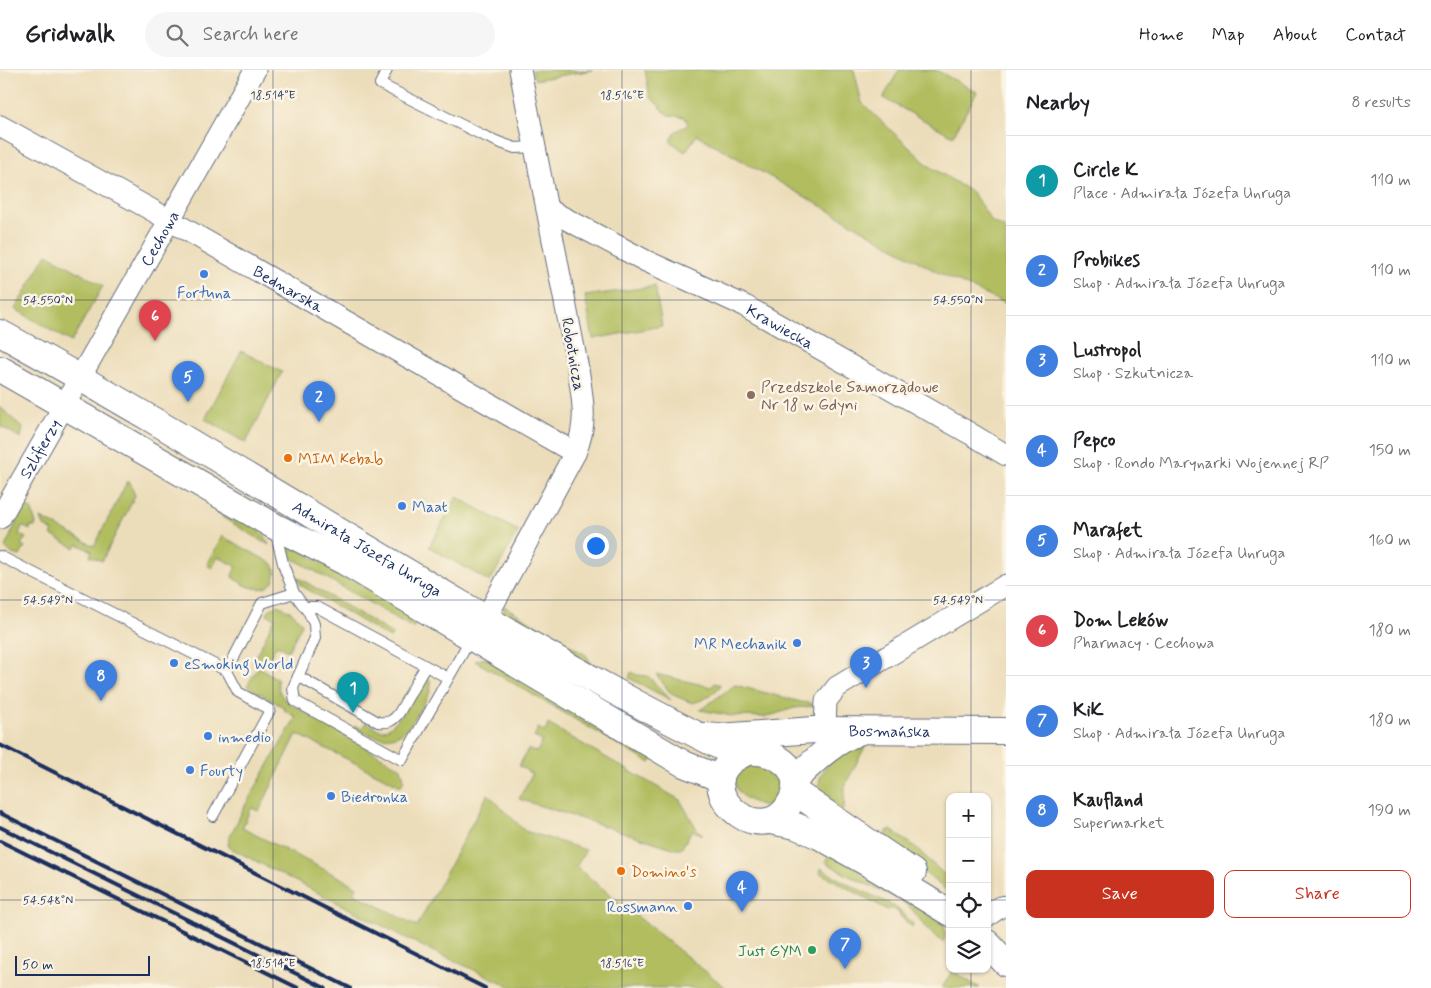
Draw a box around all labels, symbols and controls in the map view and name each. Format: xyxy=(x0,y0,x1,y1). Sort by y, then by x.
search box xyxy=(145,12,495,57)
text: Gridwalk xyxy=(25,19,115,50)
icon: search xyxy=(163,21,191,49)
text: Search here xyxy=(203,22,298,47)
text: Home xyxy=(1139,23,1184,47)
text: Map xyxy=(1212,23,1245,47)
text: About xyxy=(1273,23,1317,47)
text: Contact xyxy=(1345,23,1406,47)
text: 18.514°E xyxy=(250,88,296,104)
text: 18.516°E xyxy=(600,88,644,104)
text: Nearby xyxy=(1026,89,1090,117)
text: 8 results xyxy=(1351,92,1411,113)
text: Circle K xyxy=(1073,158,1138,183)
text: 1 xyxy=(1038,170,1046,191)
text: 110 m xyxy=(1370,170,1411,191)
text: Place · Admirała Józefa Unruga xyxy=(1073,183,1291,204)
street label: Cechowa xyxy=(136,207,185,270)
text: Probikes xyxy=(1073,248,1140,273)
text: 2 xyxy=(1038,260,1046,281)
text: 110 m xyxy=(1370,260,1411,281)
street label: Bednarska xyxy=(249,261,327,318)
marker: Fortuna xyxy=(198,268,210,280)
text: Shop · Admirała Józefa Unruga xyxy=(1073,273,1285,294)
place label: Fortuna xyxy=(177,283,231,304)
text: 54.550°N xyxy=(23,293,73,309)
text: 54.550°N xyxy=(933,293,983,309)
pin: 6 xyxy=(139,300,171,341)
street label: Krawiecka xyxy=(742,300,817,355)
street label: Robotnicza xyxy=(556,316,589,392)
text: Lustropol xyxy=(1073,338,1141,363)
text: 3 xyxy=(1038,350,1046,371)
text: 110 m xyxy=(1370,350,1411,371)
pin: 5 xyxy=(172,361,204,402)
text: Shop · Szkutnicza xyxy=(1073,363,1193,384)
place label: Przedszkole Samorządowe Nr 18 w Gdyni xyxy=(761,377,939,416)
pin: 2 xyxy=(303,381,335,422)
marker: Przedszkole Samorządowe Nr 18 w Gdyni xyxy=(745,389,757,401)
street label: Szlifierzy xyxy=(16,416,66,483)
text: Pepco xyxy=(1073,428,1116,453)
text: 4 xyxy=(1037,440,1047,461)
text: 150 m xyxy=(1369,440,1411,461)
place label: MIM Kebab xyxy=(298,449,383,470)
marker: MIM Kebab xyxy=(282,452,294,464)
text: Shop · Rondo Marynarki Wojennej RP xyxy=(1073,453,1329,474)
street label: Admirała Józefa Unruga xyxy=(288,497,446,602)
place label: Maat xyxy=(412,497,447,518)
marker: Maat xyxy=(396,500,408,512)
text: Marafet xyxy=(1073,518,1142,543)
text: 5 xyxy=(1037,530,1047,551)
text: 160 m xyxy=(1368,530,1411,551)
your location xyxy=(583,533,609,559)
text: Shop · Admirała Józefa Unruga xyxy=(1073,543,1285,564)
text: 54.549°N xyxy=(23,593,73,609)
text: 54.549°N xyxy=(933,593,983,609)
text: Dom Leków xyxy=(1073,608,1168,633)
text: 6 xyxy=(1038,620,1046,641)
text: 180 m xyxy=(1368,620,1411,641)
text: Pharmacy · Cechowa xyxy=(1073,633,1214,654)
place label: MR Mechanik xyxy=(694,634,787,655)
marker: MR Mechanik xyxy=(791,637,803,649)
pin: 3 xyxy=(850,647,882,688)
place label: eSmoking World xyxy=(184,654,293,676)
marker: eSmoking World xyxy=(168,657,180,669)
pin: 8 xyxy=(85,660,117,701)
pin: 1 xyxy=(337,672,369,713)
text: KiK xyxy=(1073,698,1104,723)
text: 7 xyxy=(1037,710,1047,731)
text: 180 m xyxy=(1368,710,1411,731)
street label: Bosmańska xyxy=(849,721,931,743)
text: Shop · Admirała Józefa Unruga xyxy=(1073,723,1285,744)
place label: inmedio xyxy=(218,727,271,748)
marker: inmedio xyxy=(202,730,214,742)
place label: Fourty xyxy=(200,761,243,782)
marker: Fourty xyxy=(184,764,196,776)
place label: Biedronka xyxy=(341,787,408,808)
text: Kaufland xyxy=(1073,788,1143,813)
marker: Biedronka xyxy=(325,790,337,802)
map controls xyxy=(946,793,991,973)
button: + xyxy=(946,793,991,838)
text: 8 xyxy=(1037,800,1047,821)
text: 190 m xyxy=(1368,800,1411,821)
text: Supermarket xyxy=(1073,813,1164,834)
button: − xyxy=(946,838,991,883)
place label: Domino's xyxy=(631,862,697,883)
marker: Domino's xyxy=(615,865,627,877)
button: Save xyxy=(1026,870,1214,918)
button: Share xyxy=(1224,870,1411,918)
pin: 4 xyxy=(726,871,758,912)
button: locate xyxy=(946,883,991,928)
text: 54.548°N xyxy=(23,893,73,909)
place label: Rossmann xyxy=(607,897,678,918)
marker: Rossmann xyxy=(682,900,694,912)
pin: 7 xyxy=(829,928,861,969)
button: layers xyxy=(946,928,991,973)
place label: Just GYM xyxy=(738,941,802,962)
marker: Just GYM xyxy=(806,944,818,956)
scale bar xyxy=(15,953,150,976)
text: 50 m xyxy=(22,956,53,974)
text: 18.514°E xyxy=(250,956,296,972)
text: 18.516°E xyxy=(600,956,644,972)

